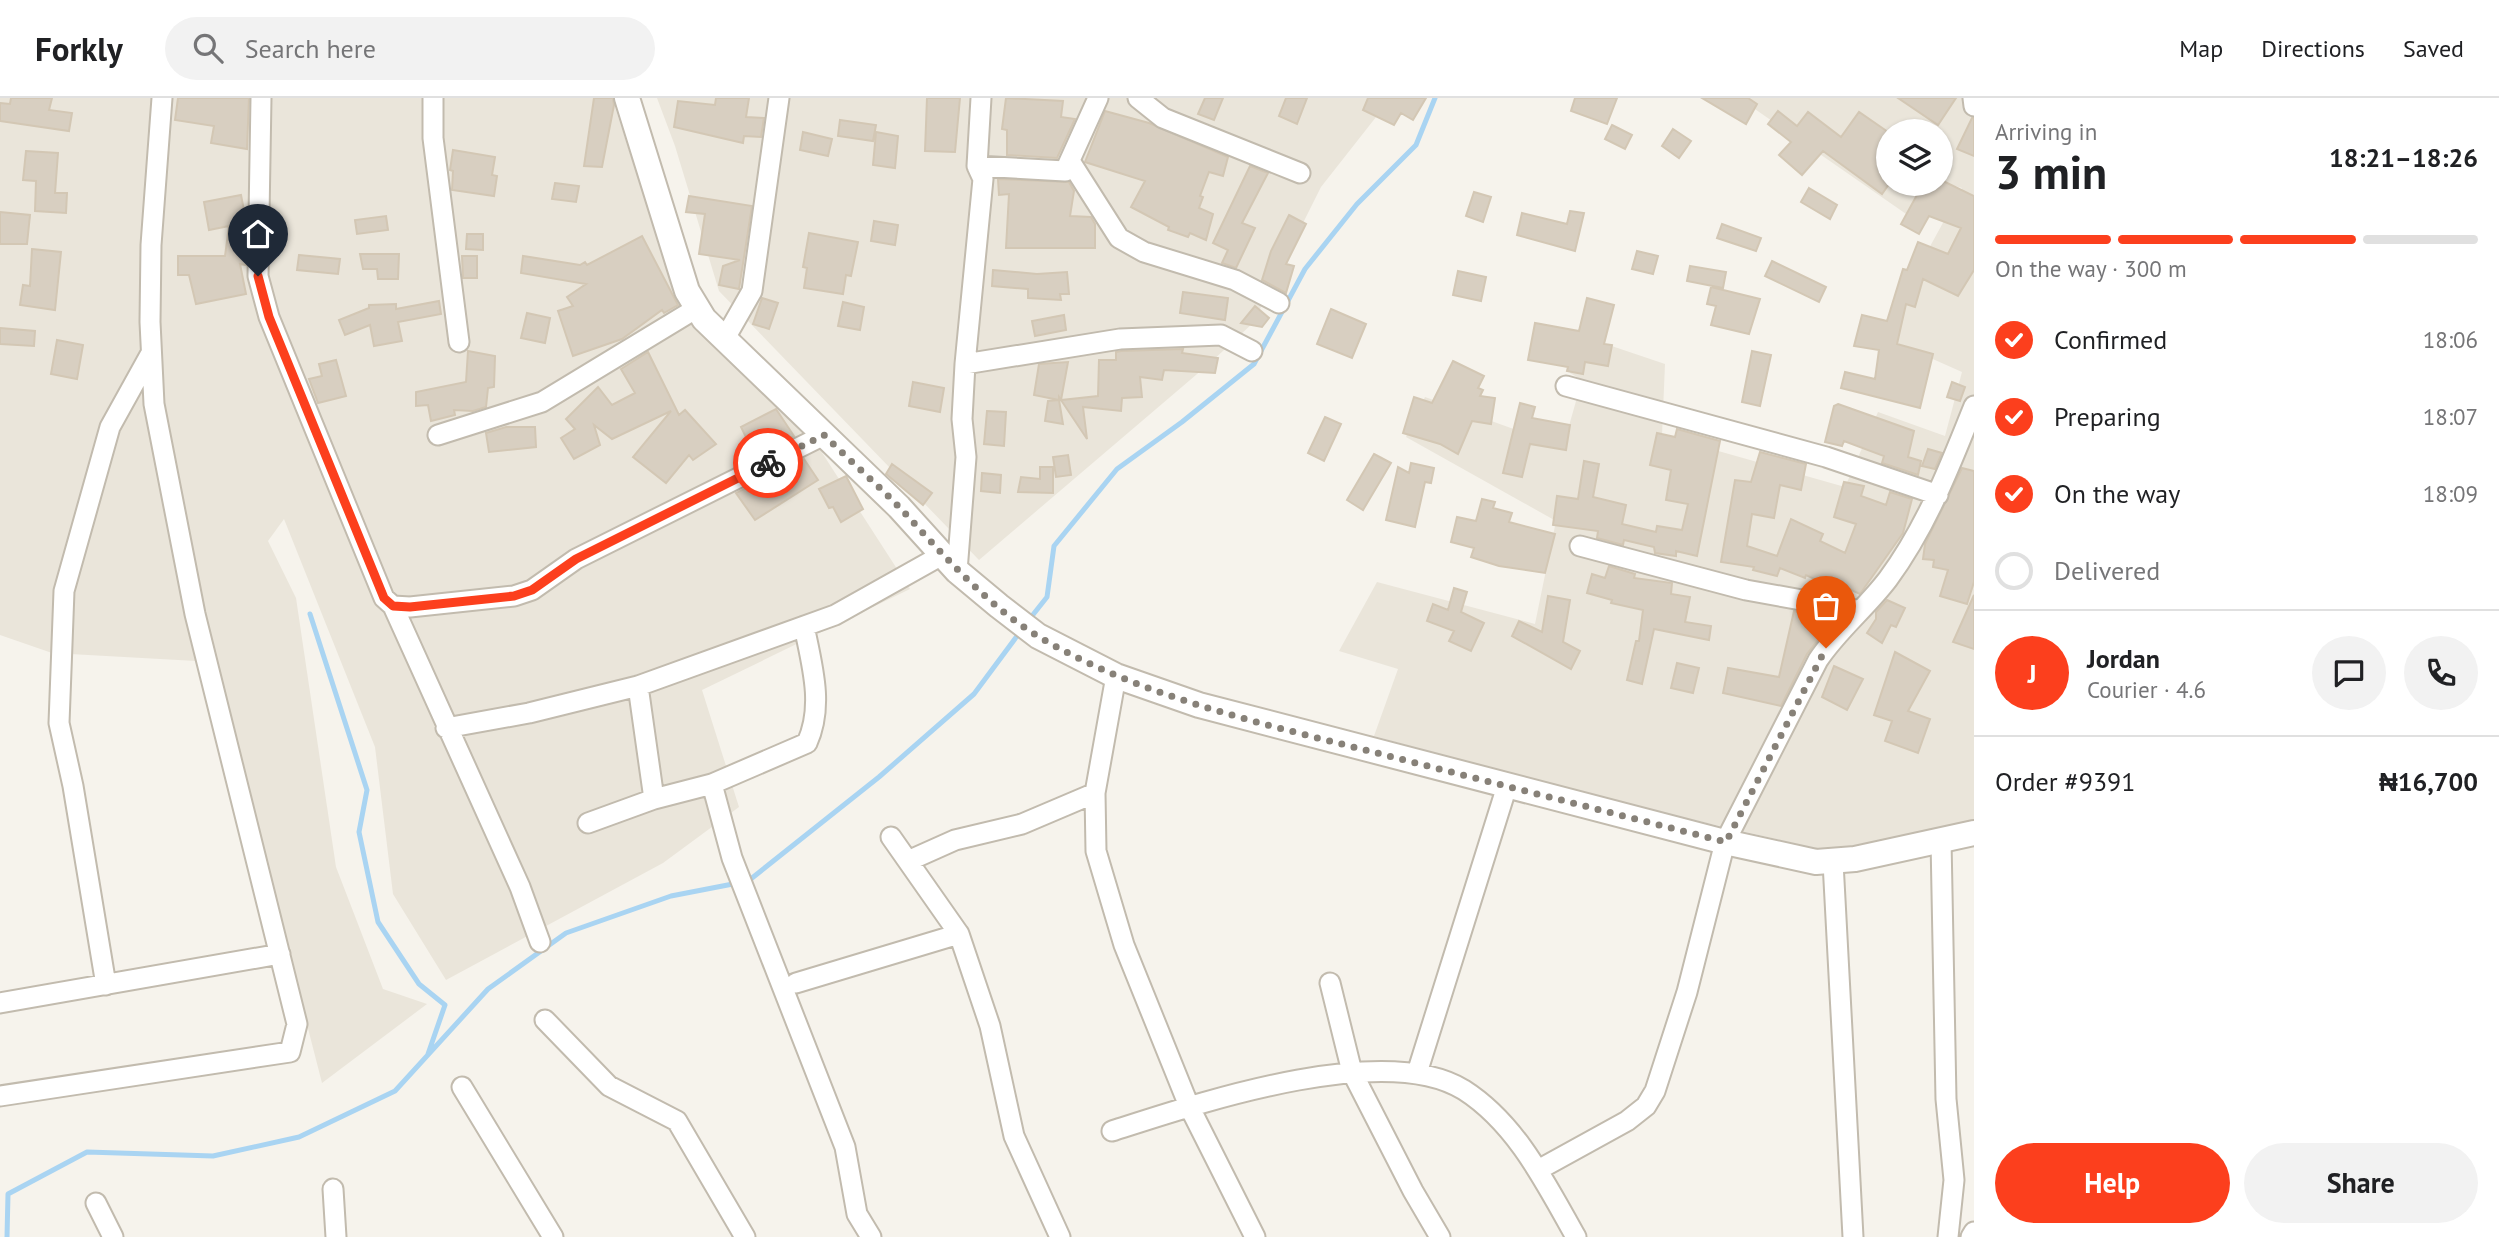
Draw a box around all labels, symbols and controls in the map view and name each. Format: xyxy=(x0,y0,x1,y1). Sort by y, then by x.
search box xyxy=(165,17,655,80)
text: Forkly xyxy=(35,27,123,70)
icon: search xyxy=(189,29,227,67)
text: Search here xyxy=(245,32,376,65)
text: Map xyxy=(2179,33,2223,64)
text: Directions xyxy=(2261,33,2365,64)
text: Saved xyxy=(2403,33,2464,64)
text: Arriving in xyxy=(1995,117,2097,146)
map controls xyxy=(1876,119,1953,196)
button: layers xyxy=(1876,119,1953,196)
text: 18:21–18:26 xyxy=(2329,141,2478,174)
text: 3 min xyxy=(1995,142,2107,202)
pin xyxy=(228,204,288,276)
icon: home xyxy=(239,215,277,253)
text: On the way · 300 m xyxy=(1995,254,2187,283)
icon: check xyxy=(1995,321,2033,359)
text: Confirmed xyxy=(2054,323,2167,356)
text: 18:06 xyxy=(2423,325,2478,354)
icon: check xyxy=(1995,398,2033,436)
text: Preparing xyxy=(2054,400,2161,433)
text: 18:07 xyxy=(2423,402,2478,431)
courier xyxy=(733,428,803,498)
icon: bike xyxy=(749,444,787,482)
icon: check xyxy=(1995,475,2033,513)
text: On the way xyxy=(2054,477,2180,510)
text: 18:09 xyxy=(2423,479,2478,508)
text: Delivered xyxy=(2054,554,2160,587)
pin xyxy=(1796,576,1856,648)
icon: bag xyxy=(1807,587,1845,625)
button: chat xyxy=(2312,636,2386,710)
button: phone xyxy=(2404,636,2478,710)
text: Jordan xyxy=(2087,642,2160,675)
text: J xyxy=(2028,657,2036,690)
text: Courier · 4.6 xyxy=(2087,675,2206,704)
text: Order #9391 xyxy=(1995,765,2135,798)
text: ₦16,700 xyxy=(2379,765,2478,798)
button: Help xyxy=(1995,1143,2230,1223)
button: Share xyxy=(2244,1143,2478,1223)

